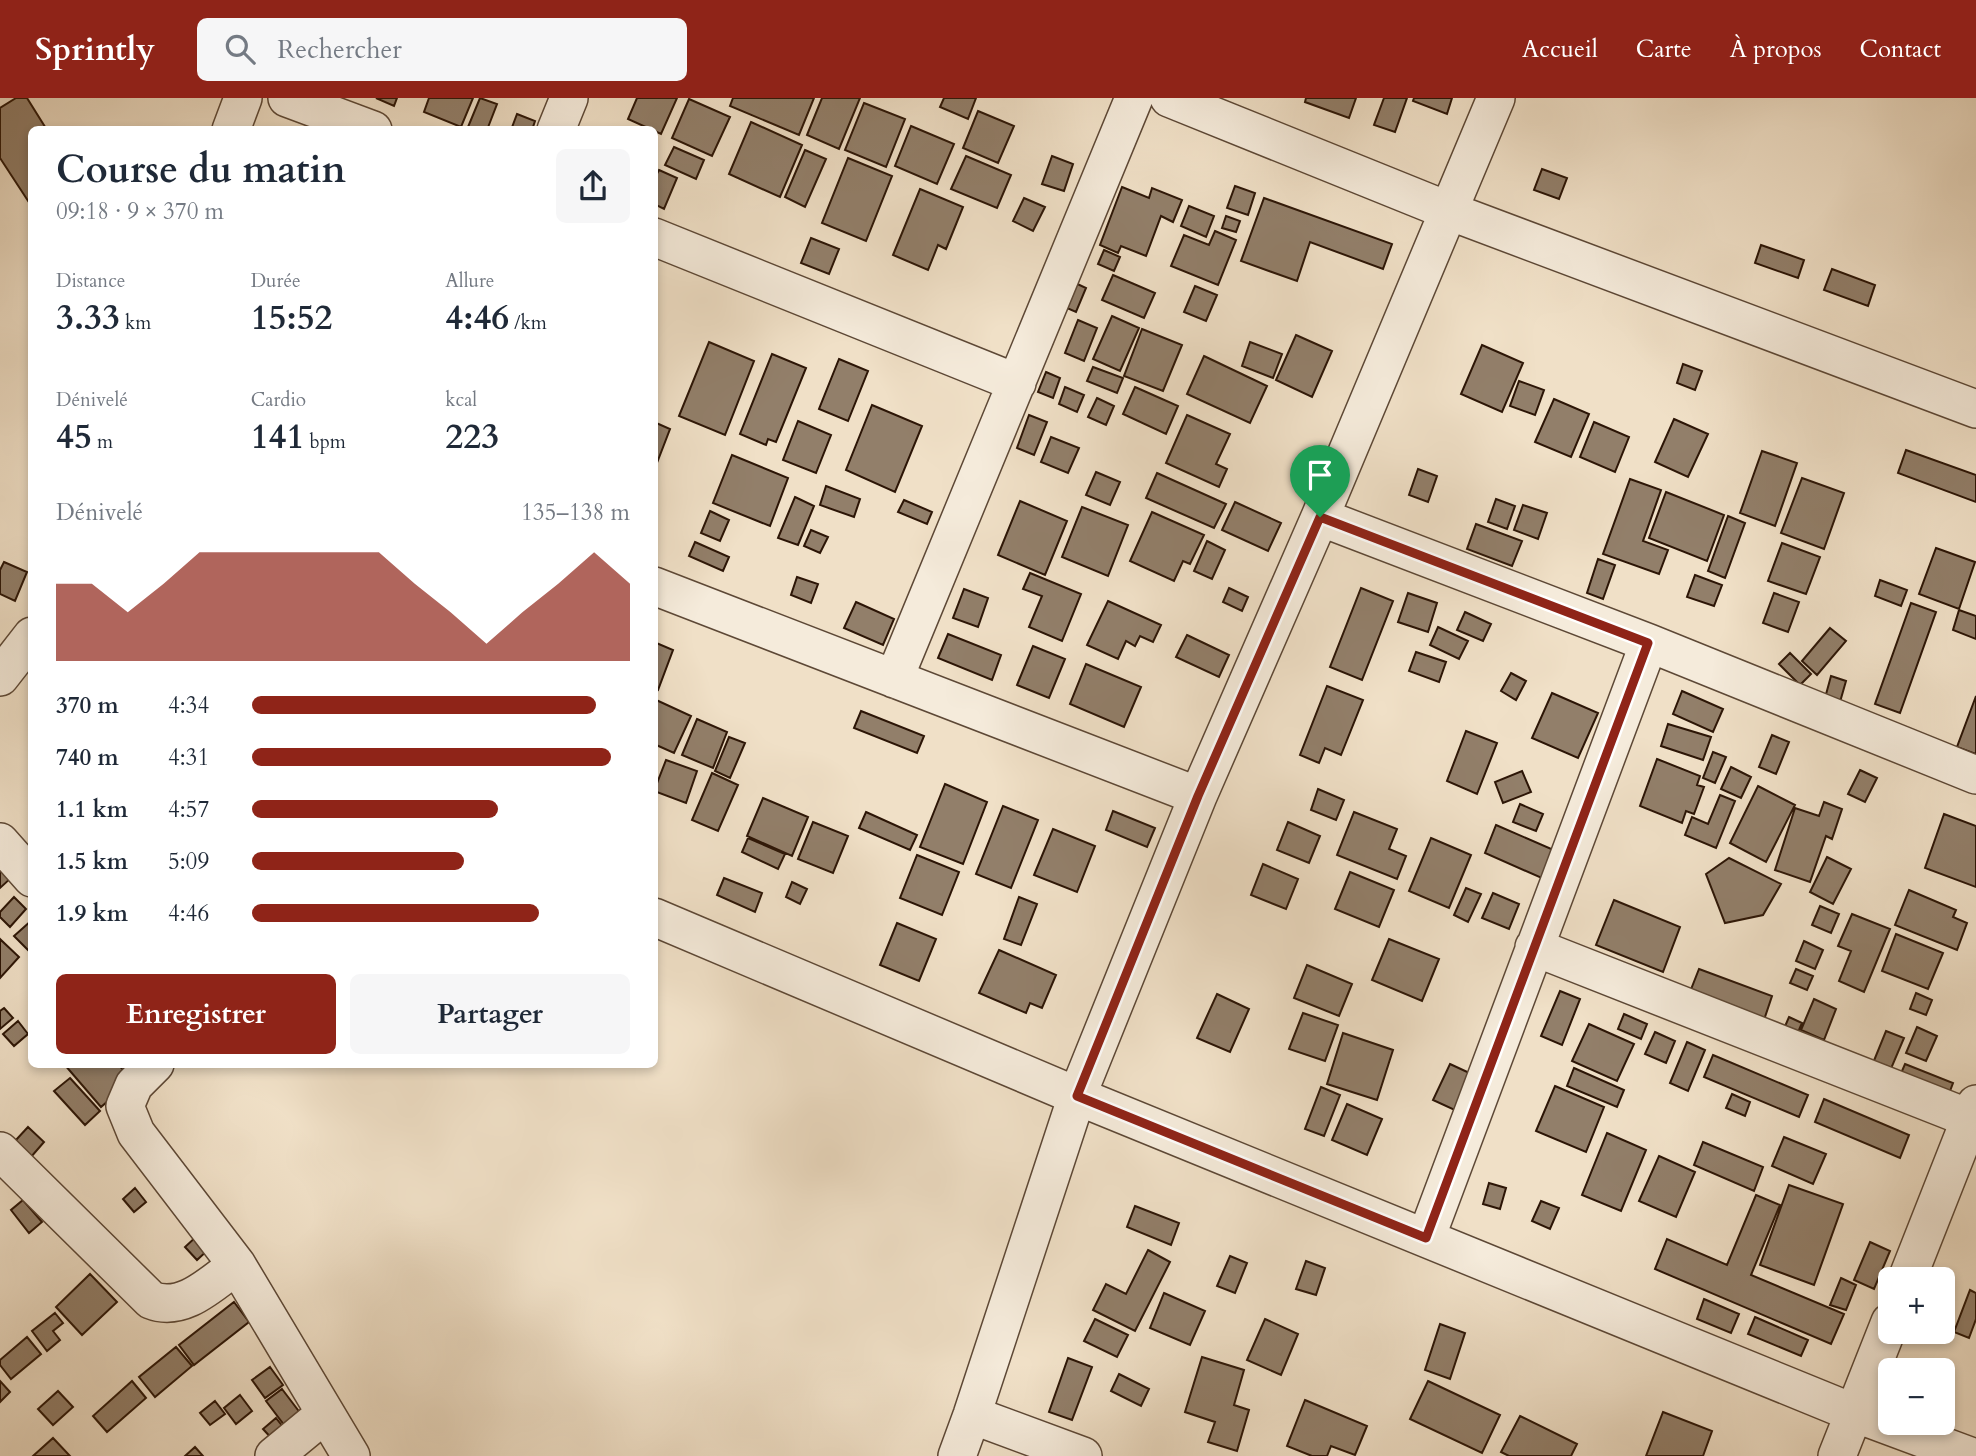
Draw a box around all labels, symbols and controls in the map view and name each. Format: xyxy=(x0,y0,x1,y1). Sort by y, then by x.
search box xyxy=(197,18,687,81)
text: Sprintly xyxy=(35,27,155,72)
icon: search xyxy=(221,30,259,68)
text: Rechercher xyxy=(277,32,402,67)
text: Accueil xyxy=(1522,33,1598,66)
text: Carte xyxy=(1636,33,1692,66)
text: À propos xyxy=(1730,33,1822,66)
text: Contact xyxy=(1860,33,1941,66)
text: Course du matin xyxy=(56,144,346,196)
button: share xyxy=(556,149,630,223)
text: 09:18 · 9 × 370 m xyxy=(56,196,224,227)
text: Distance xyxy=(56,268,125,294)
text: Durée xyxy=(251,268,301,294)
text: Allure xyxy=(445,268,495,294)
text: 3.33 xyxy=(56,294,120,342)
text: 15:52 xyxy=(251,294,333,342)
text: 4:46 xyxy=(445,294,509,342)
text: km xyxy=(120,310,151,336)
text: /km xyxy=(509,310,547,336)
text: Dénivelé xyxy=(56,387,128,413)
text: Cardio xyxy=(251,387,306,413)
text: kcal xyxy=(445,387,477,413)
text: 45 xyxy=(56,413,92,461)
text: 141 xyxy=(251,413,304,461)
text: 223 xyxy=(445,413,499,461)
text: m xyxy=(92,429,113,455)
text: bpm xyxy=(304,429,346,455)
pin xyxy=(1290,445,1350,517)
icon: arrive xyxy=(1301,456,1339,494)
text: Dénivelé xyxy=(56,497,143,528)
text: 135–138 m xyxy=(521,497,630,528)
text: 370 m xyxy=(56,690,119,721)
text: 4:34 xyxy=(168,690,209,721)
text: 740 m xyxy=(56,742,119,773)
text: 4:31 xyxy=(168,742,209,773)
text: 1.1 km xyxy=(56,794,128,825)
text: 4:57 xyxy=(168,794,209,825)
text: 1.5 km xyxy=(56,846,128,877)
text: 5:09 xyxy=(168,846,209,877)
text: 1.9 km xyxy=(56,898,128,929)
text: 4:46 xyxy=(168,898,209,929)
button: Enregistrer xyxy=(56,974,336,1054)
button: Partager xyxy=(350,974,630,1054)
map controls xyxy=(1878,1267,1955,1435)
button: + xyxy=(1878,1267,1955,1344)
button: − xyxy=(1878,1358,1955,1435)

